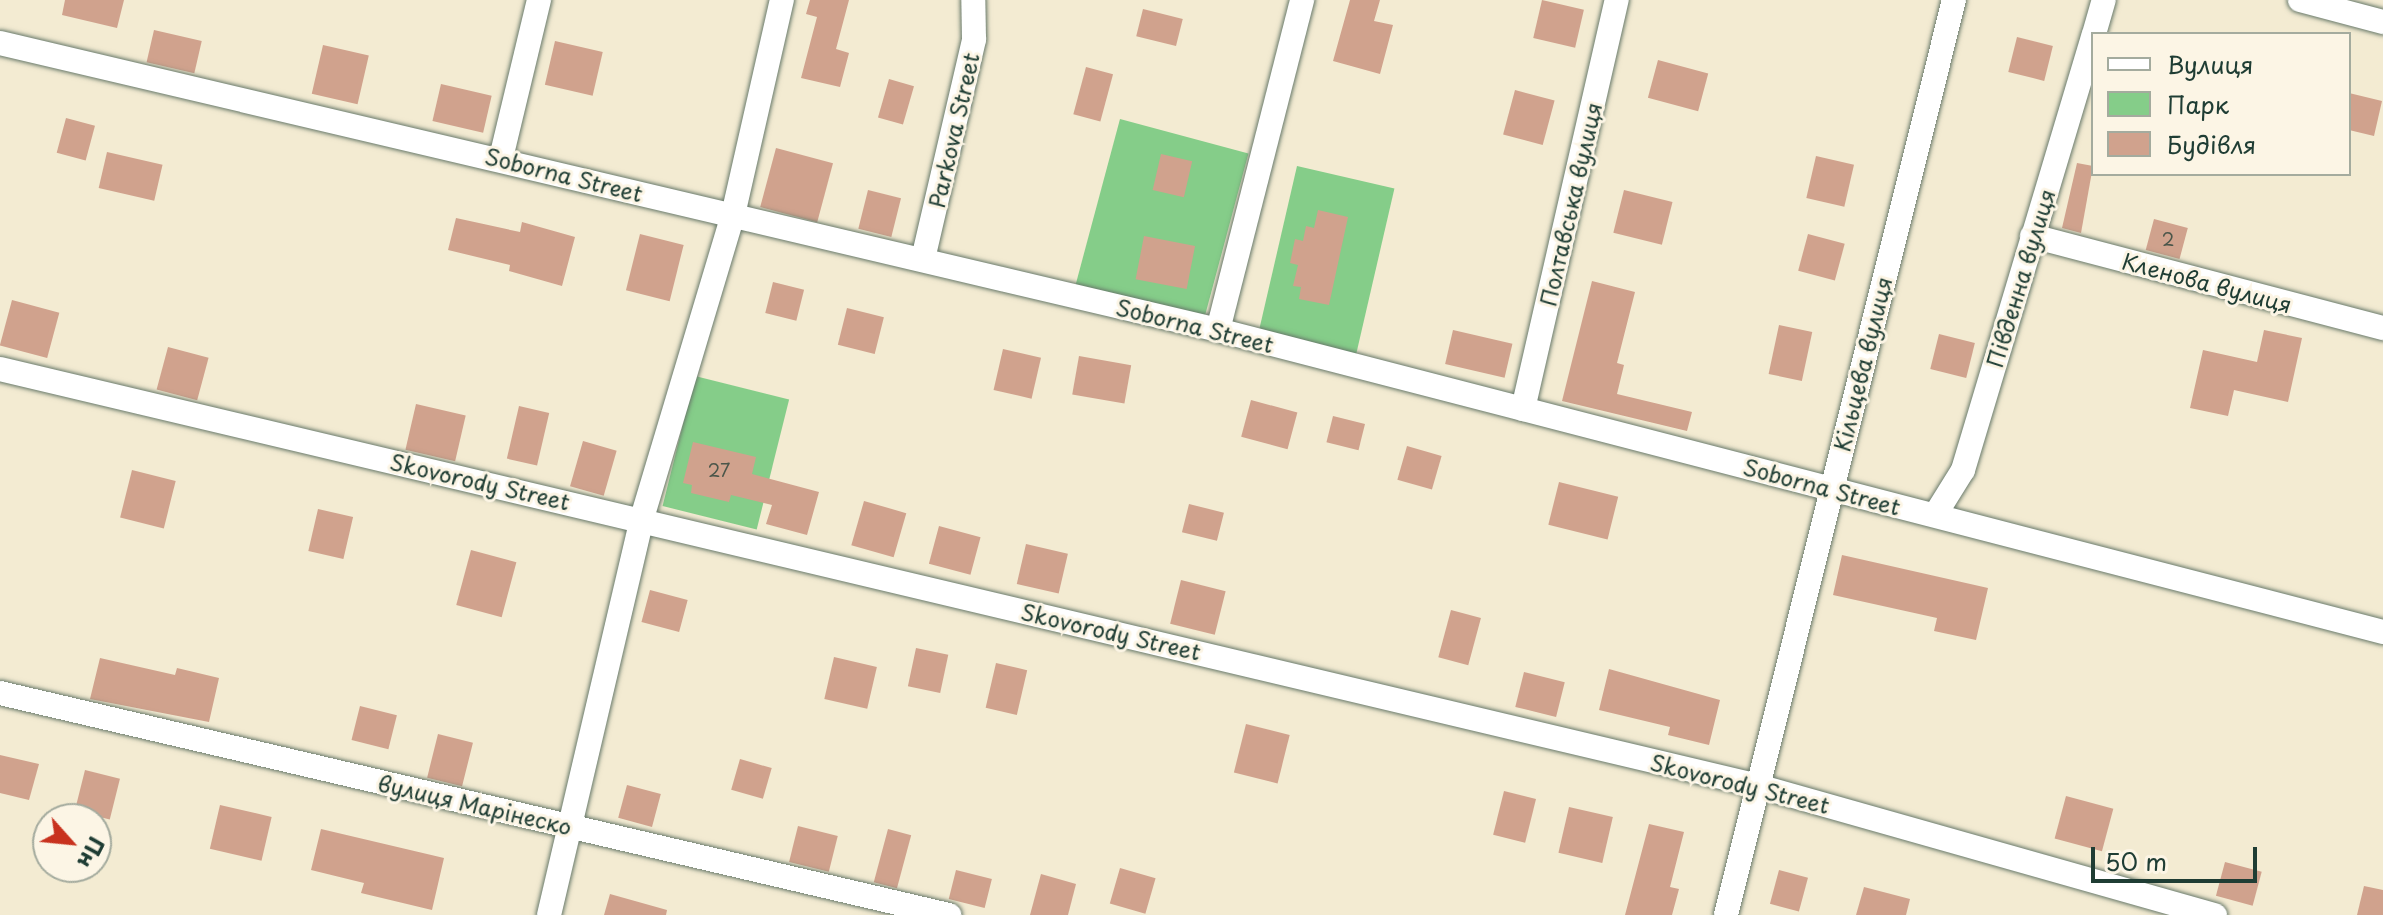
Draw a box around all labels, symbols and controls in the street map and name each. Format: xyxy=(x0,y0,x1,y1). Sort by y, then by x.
legend xyxy=(2091,32,2351,176)
text: Вулиця xyxy=(2167,46,2253,82)
street label: Parkova Street xyxy=(922,49,984,211)
text: Парк xyxy=(2167,86,2229,122)
street label: Полтавська вулиця xyxy=(1534,99,1606,309)
text: Будівля xyxy=(2167,126,2256,162)
street label: Soborna Street xyxy=(482,142,646,206)
street label: Південна вулиця xyxy=(1980,185,2060,371)
house number: 2 xyxy=(2162,228,2174,250)
street label: Кленова вулиця xyxy=(2119,247,2295,317)
street label: Кільцева вулиця xyxy=(1827,273,1897,455)
street label: Soborna Street xyxy=(1113,293,1277,357)
street label: Skovorody Street xyxy=(387,447,573,515)
street label: Soborna Street xyxy=(1741,452,1903,520)
house number: 27 xyxy=(708,459,730,481)
street label: Skovorody Street xyxy=(1018,597,1204,665)
street label: Skovorody Street xyxy=(1648,748,1832,818)
street label: вулиця Марінеско xyxy=(375,769,575,839)
north arrow xyxy=(32,803,112,883)
scale bar xyxy=(2095,831,2261,881)
text: Пн xyxy=(70,832,114,875)
text: 50 m xyxy=(2105,843,2167,879)

